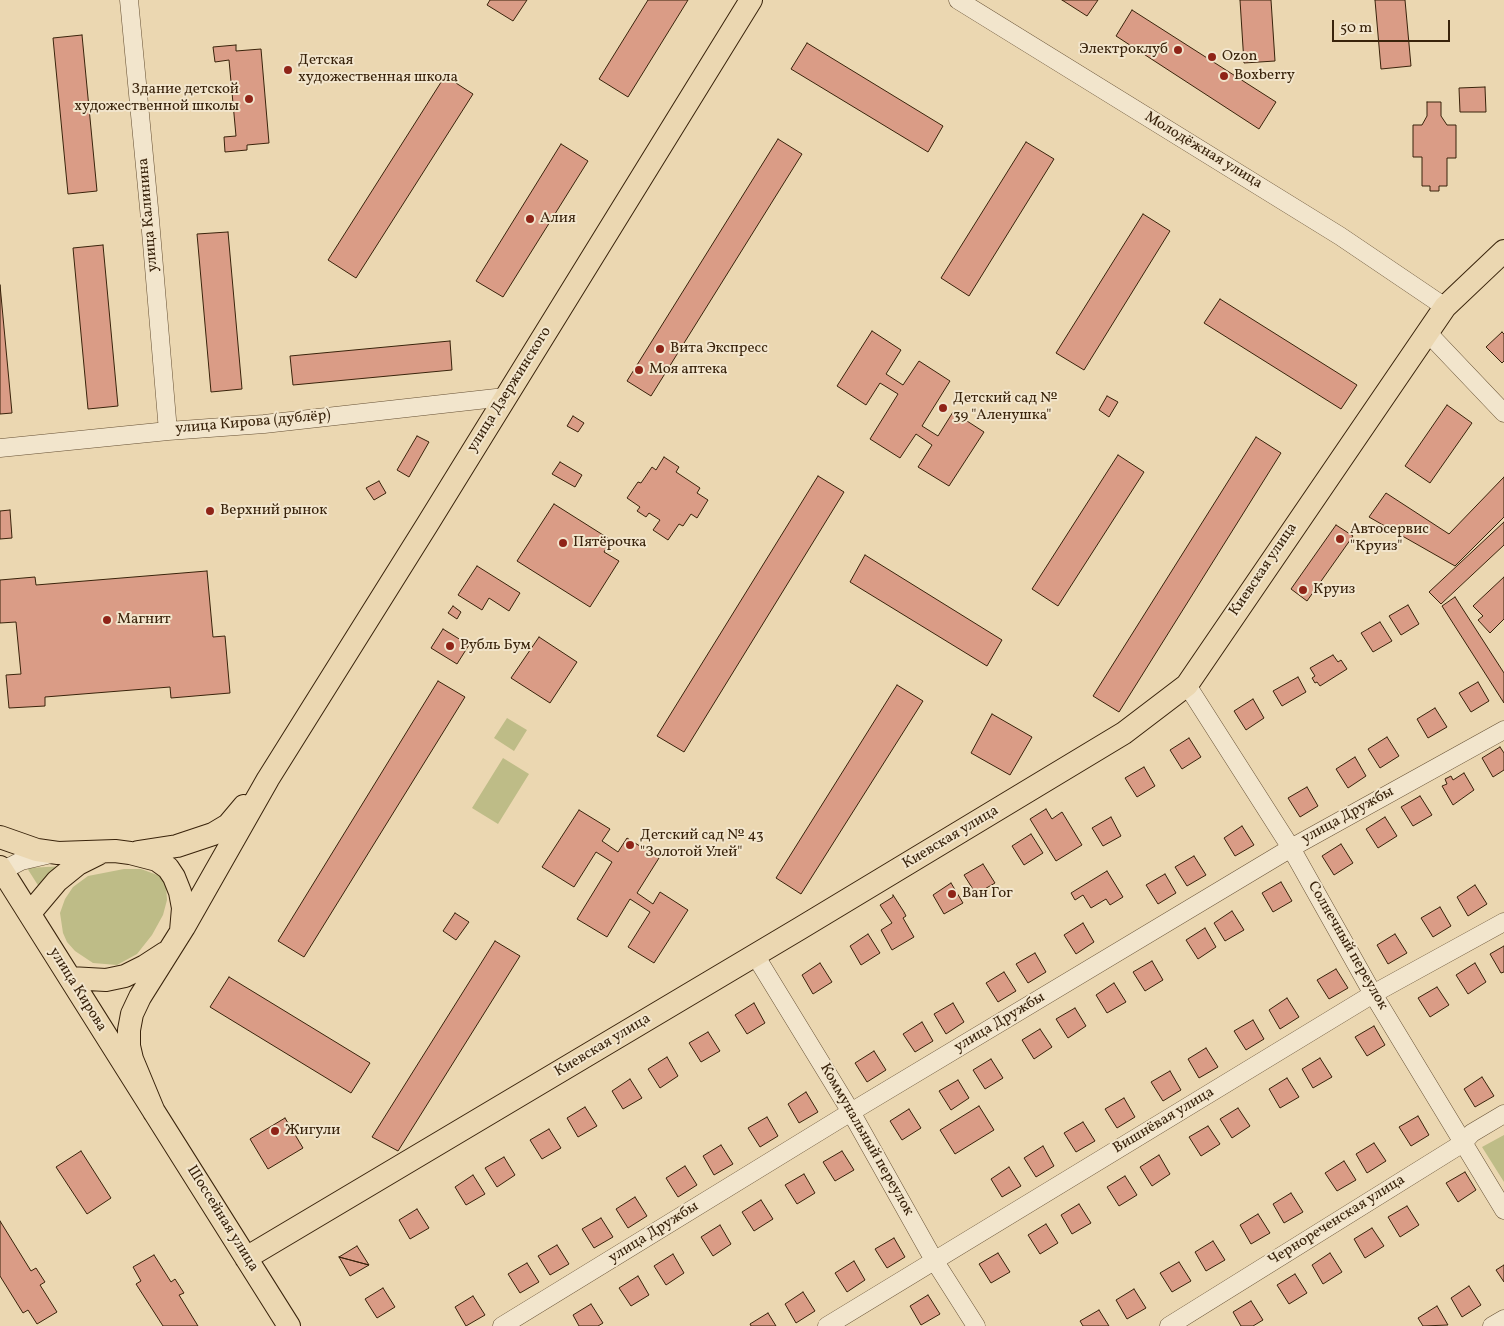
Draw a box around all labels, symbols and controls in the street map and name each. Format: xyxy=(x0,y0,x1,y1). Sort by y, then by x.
scale bar xyxy=(1334,10,1452,42)
text: 50 m xyxy=(1340,18,1372,39)
place label: Электроклуб xyxy=(1079,41,1168,59)
marker: Электроклуб xyxy=(1172,44,1184,56)
place label: Ozon xyxy=(1222,48,1257,66)
marker: Ozon xyxy=(1206,51,1218,63)
place label: Детская художественная школа xyxy=(298,52,458,87)
marker: Детская художественная школа xyxy=(282,64,294,76)
place label: Boxberry xyxy=(1234,67,1295,85)
marker: Boxberry xyxy=(1218,70,1230,82)
place label: Здание детской художественной школы xyxy=(74,81,239,116)
marker: Здание детской художественной школы xyxy=(243,93,255,105)
street label: Молодёжная улица xyxy=(1141,109,1265,193)
street label: улица Калинина xyxy=(135,157,163,273)
place label: Алия xyxy=(540,210,576,228)
marker: Алия xyxy=(524,213,536,225)
street label: улица Дзержинского xyxy=(464,324,556,456)
place label: Вита Экспресс xyxy=(670,340,768,358)
marker: Вита Экспресс xyxy=(654,343,666,355)
place label: Моя аптека xyxy=(649,361,728,379)
marker: Моя аптека xyxy=(633,364,645,376)
place label: Детский сад № 39 "Аленушка" xyxy=(953,390,1058,425)
marker: Детский сад № 39 "Аленушка" xyxy=(937,402,949,414)
street label: улица Кирова (дублёр) xyxy=(175,407,331,439)
place label: Верхний рынок xyxy=(220,502,327,520)
marker: Верхний рынок xyxy=(204,505,216,517)
street label: Киевская улица xyxy=(1226,520,1302,620)
place label: Автосервис "Круиз" xyxy=(1350,521,1429,556)
marker: Автосервис "Круиз" xyxy=(1334,533,1346,545)
place label: Пятёрочка xyxy=(573,534,647,552)
marker: Пятёрочка xyxy=(557,537,569,549)
place label: Круиз xyxy=(1313,581,1355,599)
marker: Круиз xyxy=(1297,584,1309,596)
place label: Магнит xyxy=(117,611,171,629)
marker: Магнит xyxy=(101,614,113,626)
place label: Рубль Бум xyxy=(460,637,531,655)
marker: Рубль Бум xyxy=(444,640,456,652)
street label: улица Дружбы xyxy=(1299,783,1397,849)
street label: Киевская улица xyxy=(900,802,1002,874)
place label: Детский сад № 43 "Золотой Улей" xyxy=(640,827,764,862)
marker: Детский сад № 43 "Золотой Улей" xyxy=(624,839,636,851)
street label: Солнечный переулок xyxy=(1303,879,1391,1013)
place label: Ван Гог xyxy=(962,885,1013,903)
marker: Ван Гог xyxy=(946,888,958,900)
street label: улица Кирова xyxy=(44,945,110,1035)
street label: улица Дружбы xyxy=(951,989,1049,1057)
street label: Киевская улица xyxy=(552,1010,654,1082)
street label: Коммунальный переулок xyxy=(815,1061,917,1219)
street label: Вишнёвая улица xyxy=(1110,1084,1218,1158)
place label: Жигули xyxy=(285,1122,340,1140)
marker: Жигули xyxy=(269,1125,281,1137)
street label: Шоссейная улица xyxy=(182,1163,262,1275)
street label: Чернореченская улица xyxy=(1265,1171,1409,1271)
street label: улица Дружбы xyxy=(606,1198,702,1268)

